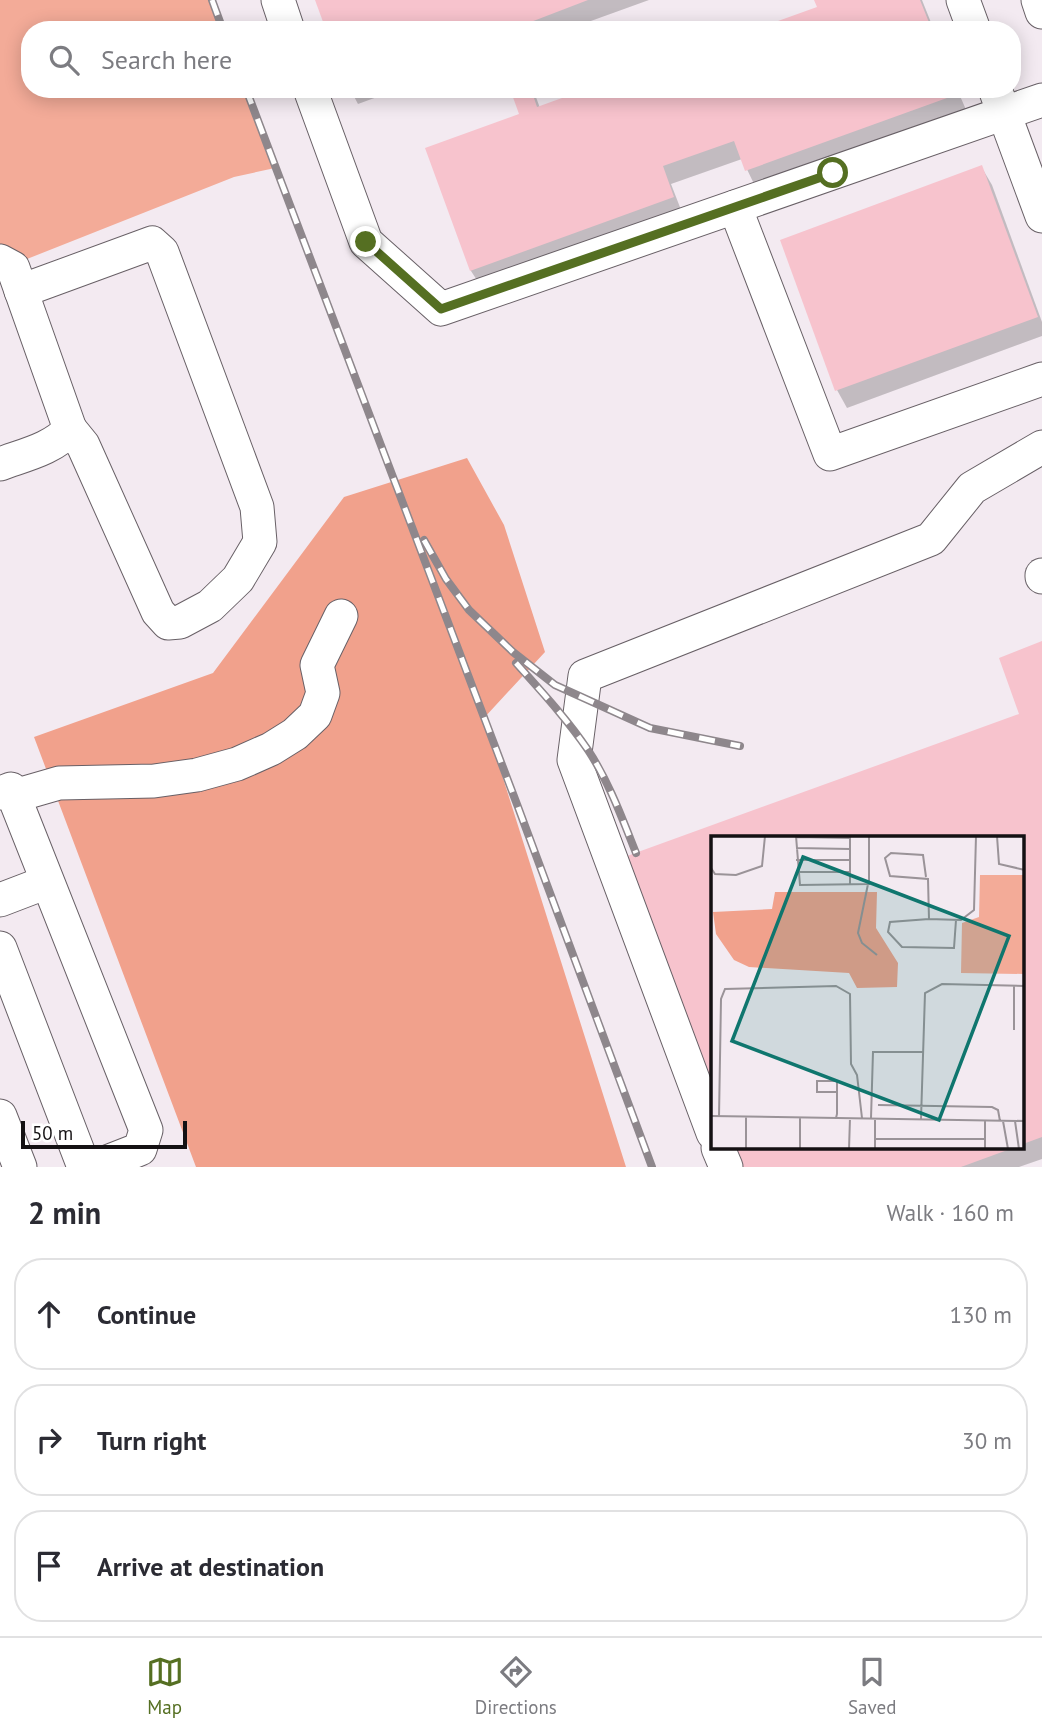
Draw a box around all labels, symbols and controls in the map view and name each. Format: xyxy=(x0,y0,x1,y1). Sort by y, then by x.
search box xyxy=(21,21,1021,98)
icon: search xyxy=(45,41,83,79)
text: Search here xyxy=(101,43,232,76)
route start xyxy=(817,157,848,188)
route end xyxy=(350,226,381,257)
inset map xyxy=(711,836,1024,1150)
scale bar xyxy=(21,1118,187,1150)
text: 50 m xyxy=(32,1121,73,1145)
text: 2 min xyxy=(28,1193,101,1232)
text: Walk · 160 m xyxy=(887,1198,1014,1227)
icon: ahead xyxy=(30,1295,68,1333)
text: Continue xyxy=(97,1298,196,1331)
text: 130 m xyxy=(950,1300,1012,1329)
icon: right xyxy=(30,1421,68,1459)
text: Turn right xyxy=(97,1424,206,1457)
text: 30 m xyxy=(962,1426,1012,1455)
icon: arrive xyxy=(30,1547,68,1585)
text: Arrive at destination xyxy=(97,1550,324,1583)
tab: Map xyxy=(146,1653,184,1719)
tab: Directions xyxy=(475,1653,557,1719)
tab: Saved xyxy=(848,1653,896,1719)

